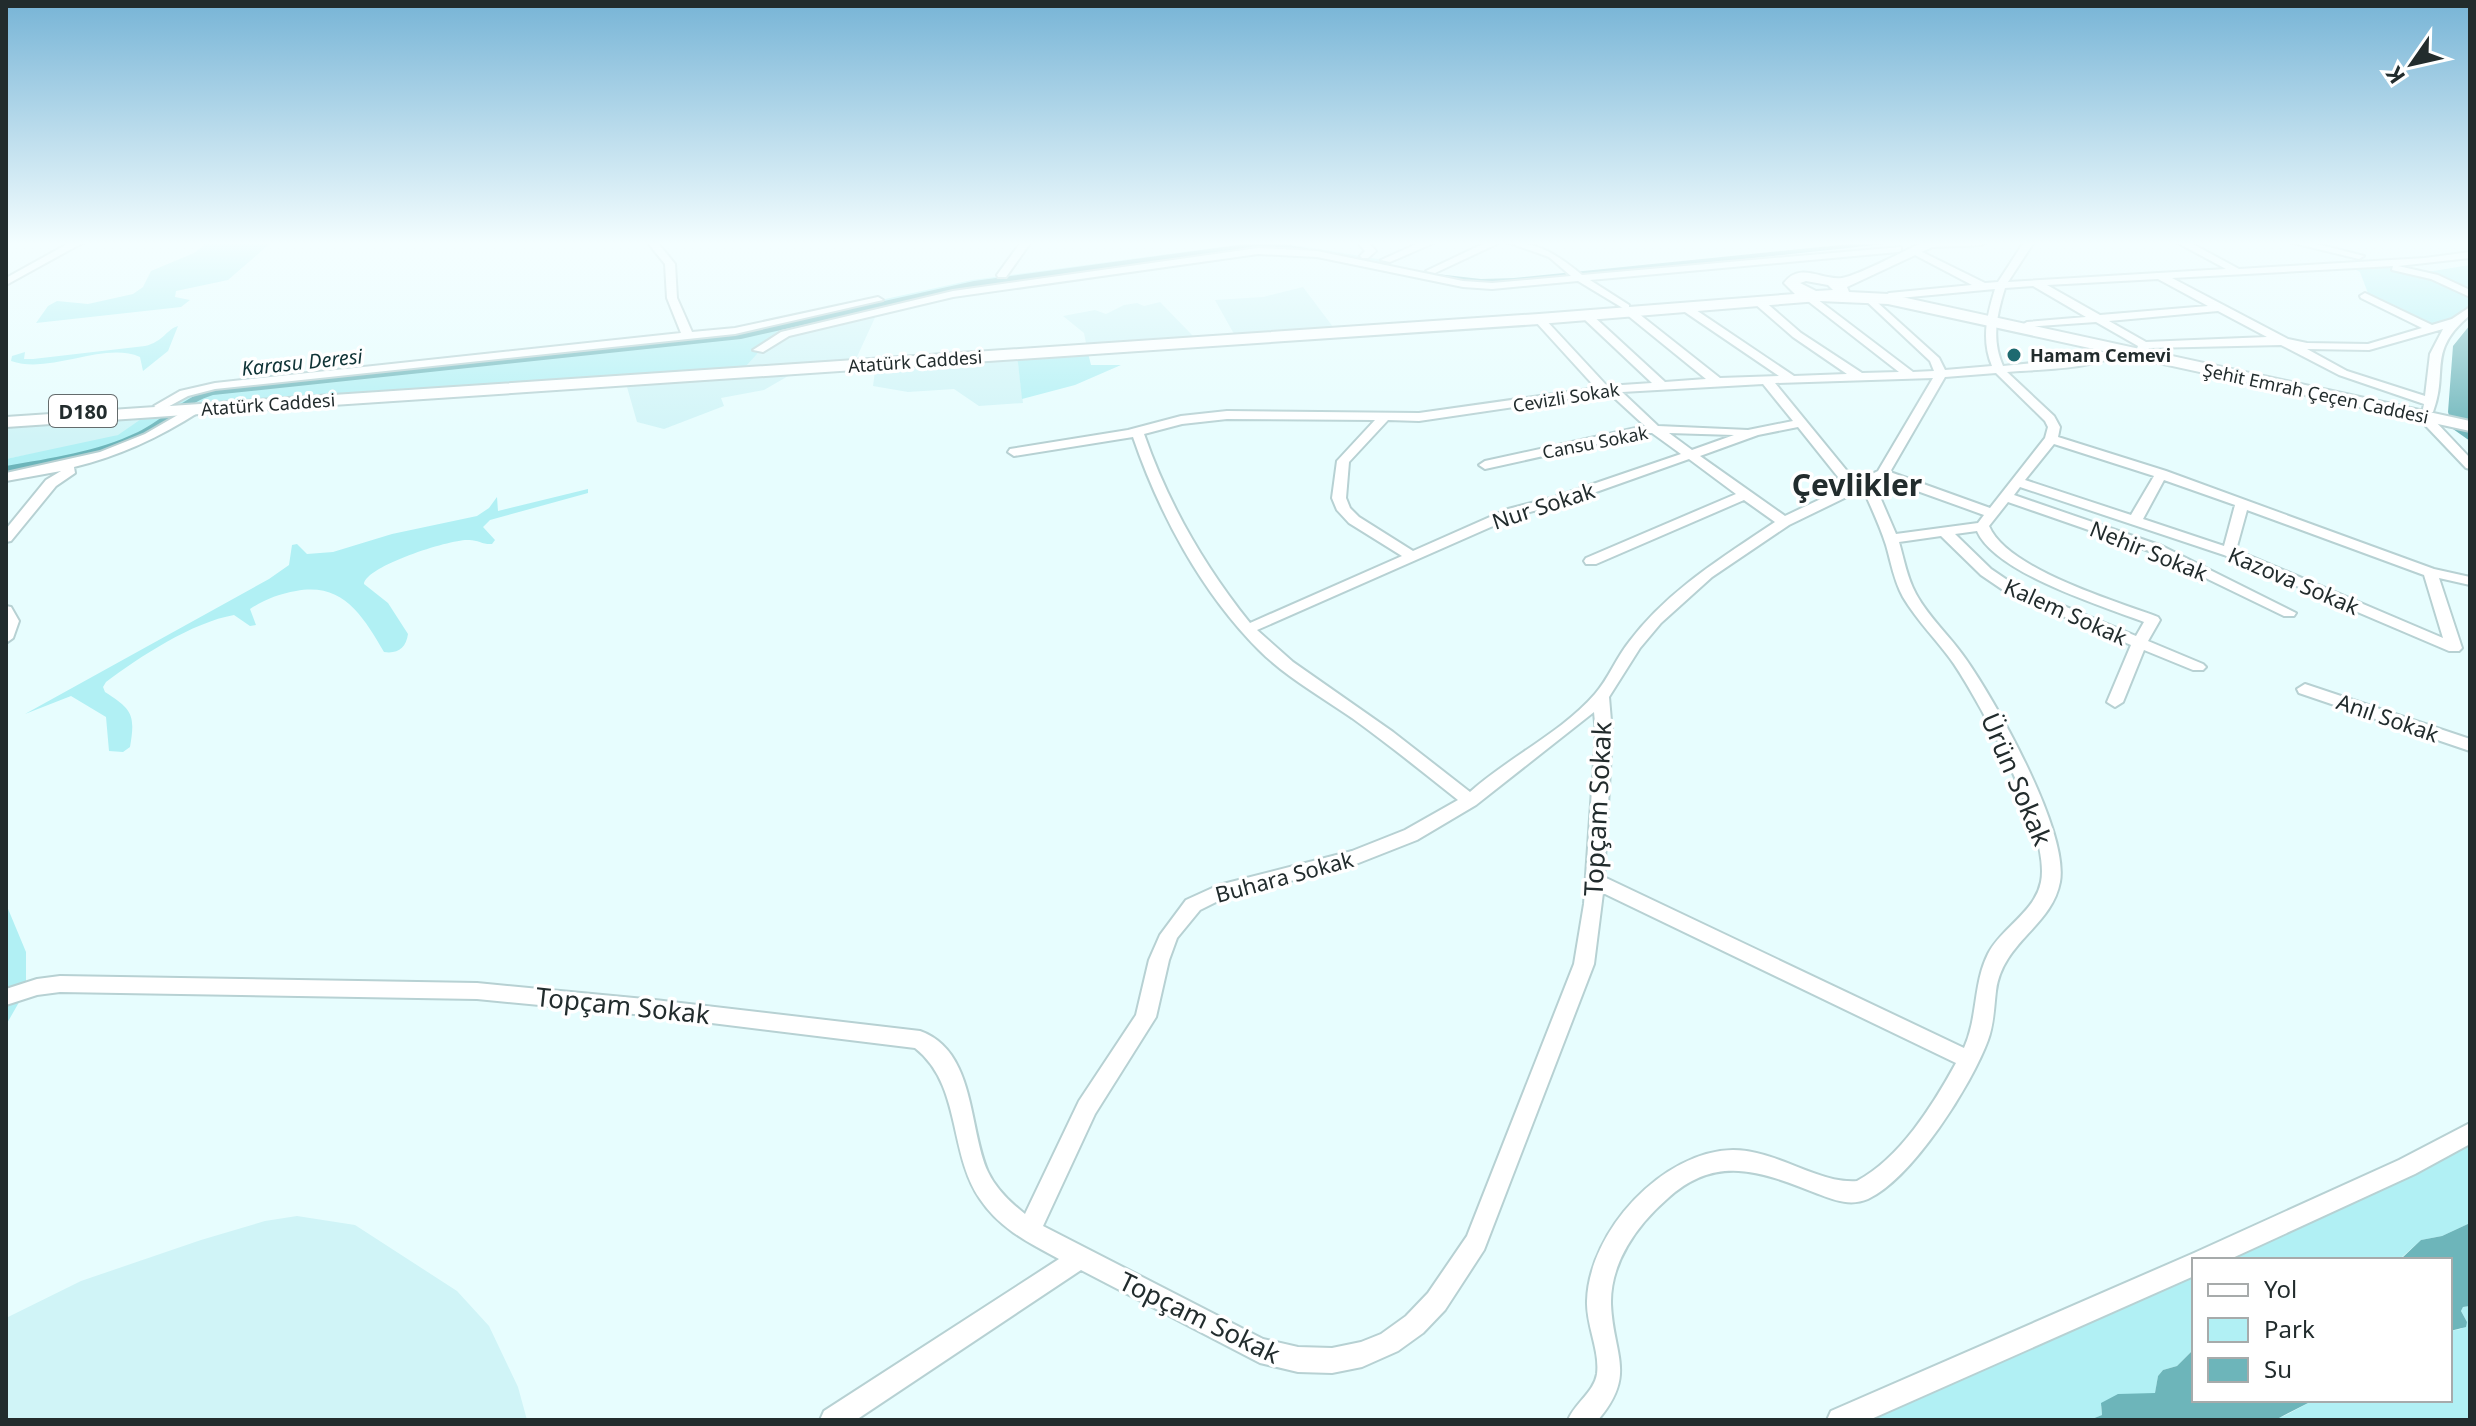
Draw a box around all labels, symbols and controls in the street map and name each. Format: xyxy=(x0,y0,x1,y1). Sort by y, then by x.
north arrow xyxy=(2372,24,2452,104)
text: K xyxy=(2378,61,2411,90)
water label: Karasu Deresi xyxy=(240,342,365,382)
place label: Hamam Cemevi xyxy=(2030,343,2171,367)
street label: Atatürk Caddesi xyxy=(847,344,983,378)
marker: Hamam Cemevi xyxy=(2005,346,2023,364)
street label: Şehit Emrah Çeçen Caddesi xyxy=(2201,357,2431,429)
street label: Cevizli Sokak xyxy=(1511,377,1621,417)
street label: Atatürk Caddesi xyxy=(200,387,336,421)
road number: D180 xyxy=(49,395,117,427)
street label: Cansu Sokak xyxy=(1540,420,1650,464)
district label: Çevlikler xyxy=(1792,464,1923,505)
street label: Nur Sokak xyxy=(1488,474,1598,536)
street label: Nehir Sokak xyxy=(2086,513,2213,587)
street label: Kazova Sokak xyxy=(2224,539,2364,621)
street label: Kalem Sokak xyxy=(2000,571,2132,652)
street label: Anıl Sokak xyxy=(2333,686,2443,749)
street label: Ürün Sokak xyxy=(1973,707,2061,851)
street label: Topçam Sokak xyxy=(1574,721,1620,897)
street label: Buhara Sokak xyxy=(1212,843,1357,909)
street label: Topçam Sokak xyxy=(534,978,712,1032)
legend xyxy=(2192,1258,2452,1402)
street label: Topçam Sokak xyxy=(1114,1262,1287,1372)
text: Yol xyxy=(2264,1272,2297,1305)
text: Park xyxy=(2264,1312,2315,1345)
text: Su xyxy=(2264,1352,2292,1385)

